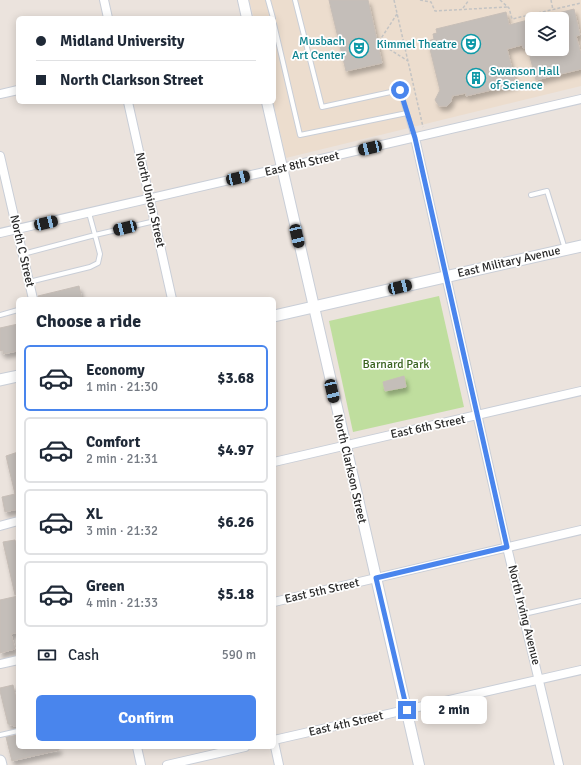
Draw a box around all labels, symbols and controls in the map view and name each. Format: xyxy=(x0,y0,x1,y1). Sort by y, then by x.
map controls xyxy=(525,12,569,56)
button: layers xyxy=(525,12,569,56)
text: Midland University xyxy=(60,32,185,50)
theatre icon: Kimmel Theatre xyxy=(460,33,482,55)
place label: Musbach Art Center xyxy=(292,34,346,63)
theatre icon: Musbach Art Center xyxy=(348,37,370,59)
place label: Kimmel Theatre xyxy=(377,37,457,52)
place label: Swanson Hall of Science xyxy=(490,64,560,93)
building icon: Swanson Hall of Science xyxy=(465,67,487,89)
text: North Clarkson Street xyxy=(60,71,203,89)
route start xyxy=(391,81,409,99)
car xyxy=(357,139,383,157)
street label: East 8th Street xyxy=(263,148,341,180)
street label: North Union Street xyxy=(132,151,168,249)
car xyxy=(225,169,251,187)
street label: North C Street xyxy=(6,213,38,289)
car xyxy=(33,214,59,232)
car xyxy=(112,219,138,237)
car xyxy=(288,223,306,249)
street label: East Military Avenue xyxy=(456,243,562,281)
car xyxy=(387,278,413,296)
text: Choose a ride xyxy=(36,310,141,332)
park label: Barnard Park xyxy=(363,357,429,372)
icon: car xyxy=(38,360,74,396)
text: Economy xyxy=(86,361,145,379)
text: $3.68 xyxy=(217,369,254,387)
car xyxy=(323,378,341,404)
text: 1 min · 21:30 xyxy=(86,379,158,395)
street label: East 6th Street xyxy=(389,412,467,442)
street label: North Clarkson Street xyxy=(330,413,370,525)
icon: car xyxy=(38,432,74,468)
text: Comfort xyxy=(86,433,140,451)
text: $4.97 xyxy=(217,441,254,459)
text: 2 min · 21:31 xyxy=(86,451,158,467)
icon: car xyxy=(38,504,74,540)
text: XL xyxy=(86,505,103,523)
text: $6.26 xyxy=(217,513,254,531)
text: 3 min · 21:32 xyxy=(86,523,158,539)
street label: North Irving Avenue xyxy=(504,564,544,666)
street label: East 5th Street xyxy=(283,575,361,607)
icon: car xyxy=(38,576,74,612)
text: Green xyxy=(86,577,125,595)
text: $5.18 xyxy=(217,585,254,603)
text: 4 min · 21:33 xyxy=(86,595,158,611)
icon: cash xyxy=(36,644,58,666)
text: Cash xyxy=(68,646,99,664)
text: 590 m xyxy=(222,647,256,663)
button: Confirm xyxy=(36,695,256,741)
callout: 2 min xyxy=(421,696,487,724)
route end xyxy=(398,701,416,719)
text: 2 min xyxy=(438,702,470,718)
street label: East 4th Street xyxy=(307,708,385,740)

